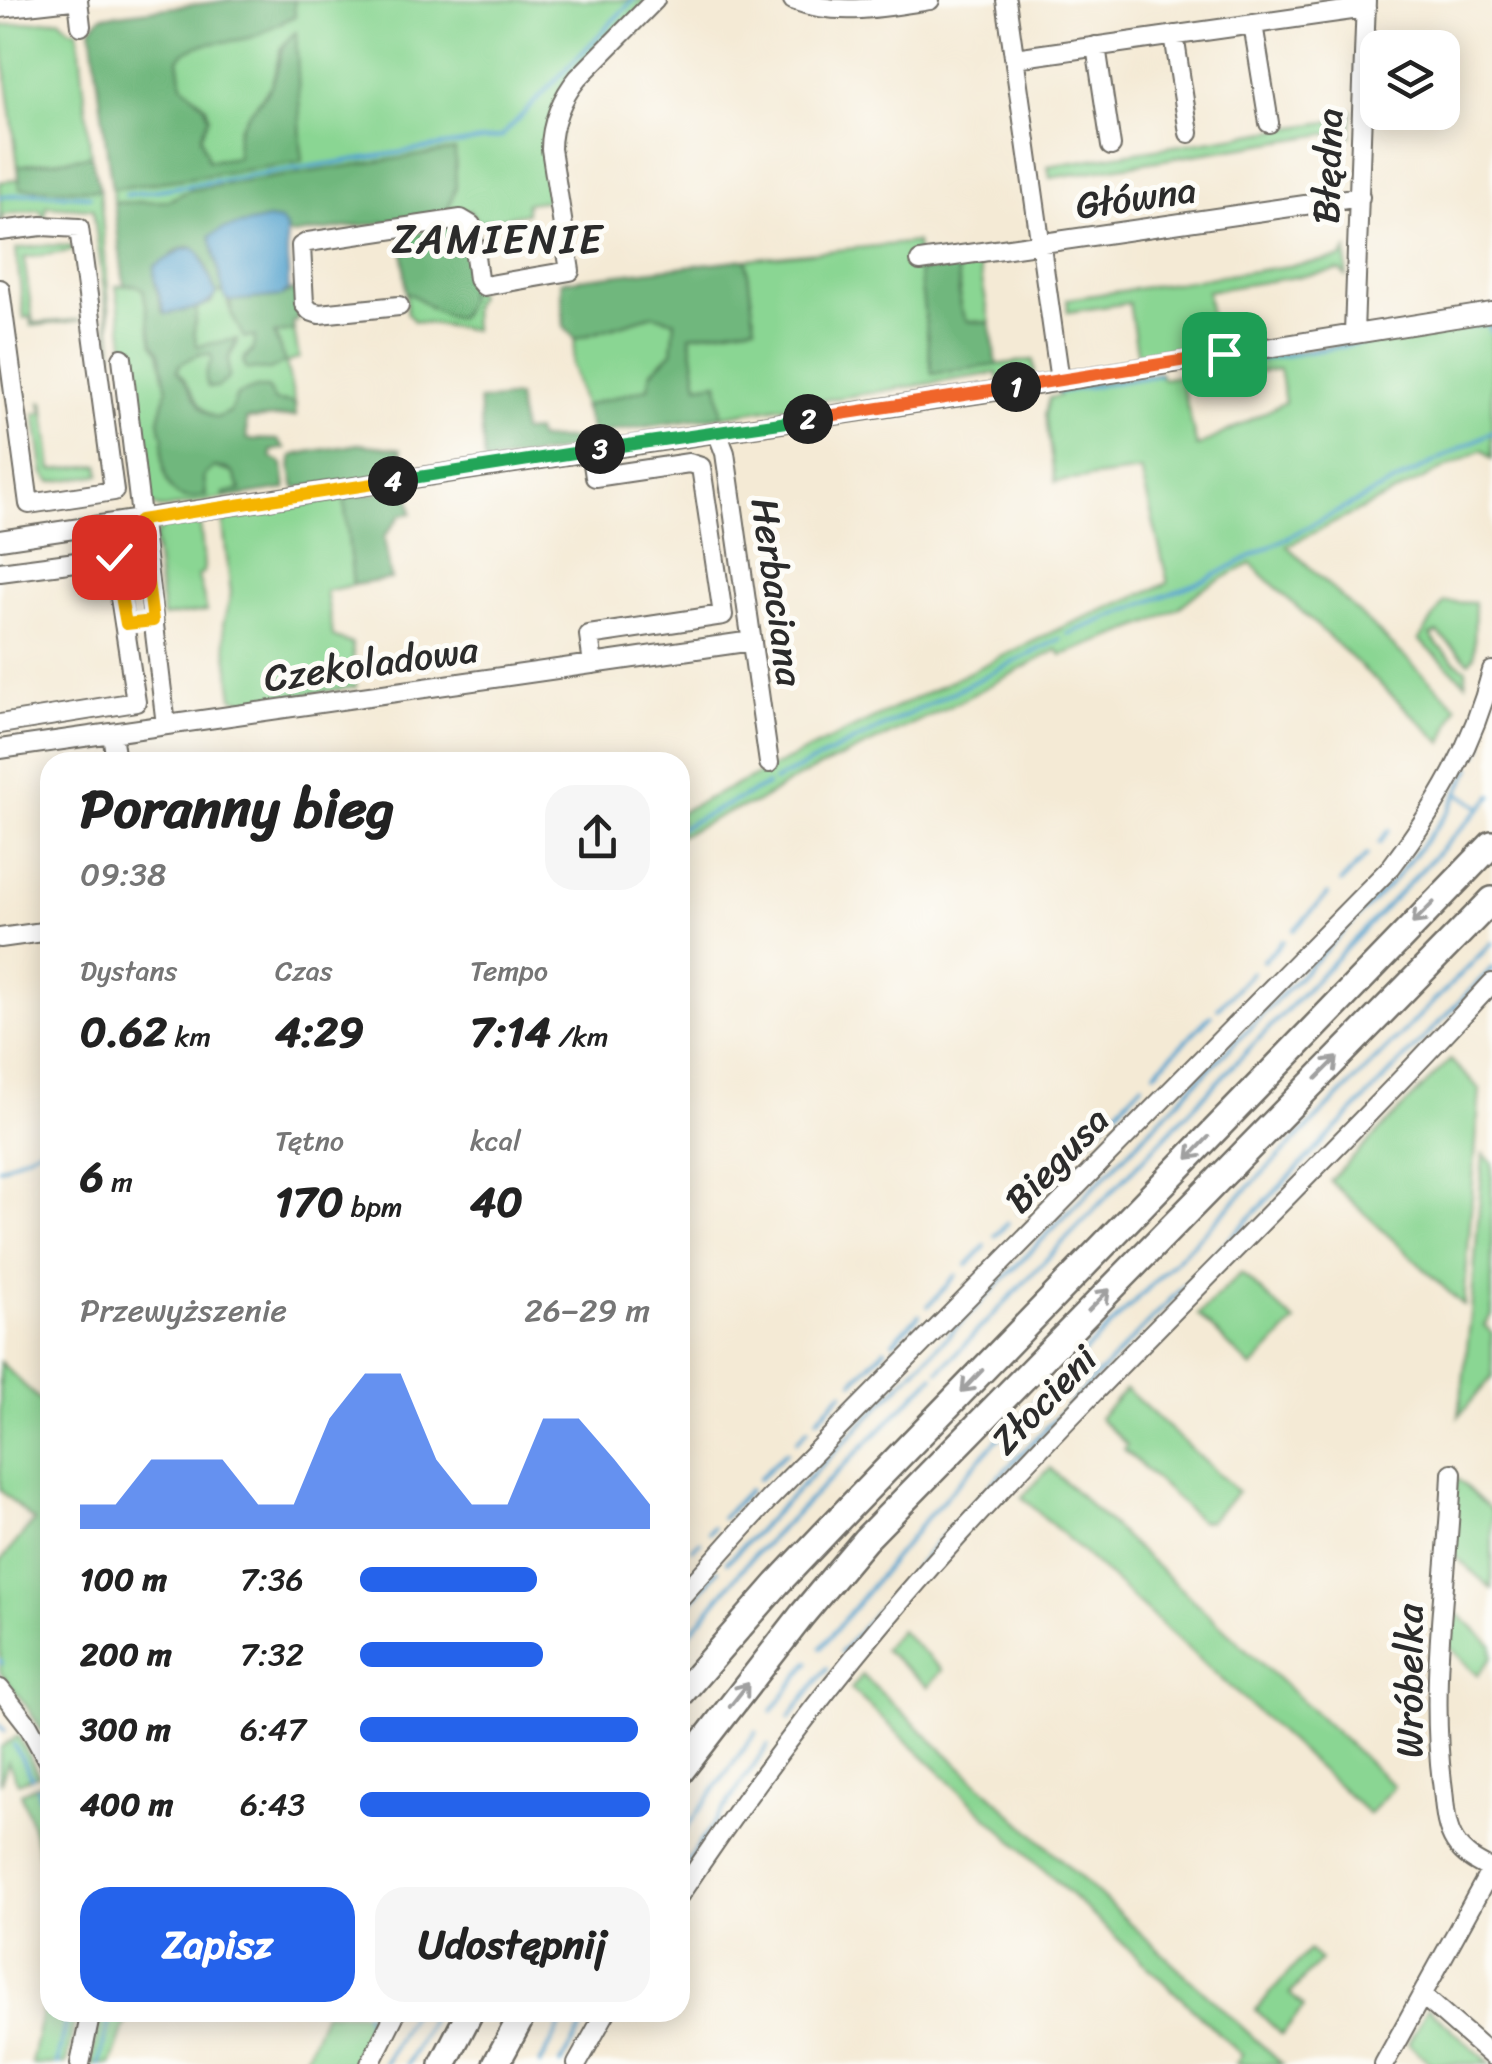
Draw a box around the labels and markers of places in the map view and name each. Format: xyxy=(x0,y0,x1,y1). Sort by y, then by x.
pin xyxy=(1182,312,1267,397)
pin: 1 xyxy=(991,362,1041,412)
pin: 2 xyxy=(783,394,833,444)
pin: 3 xyxy=(575,424,625,474)
pin: 4 xyxy=(368,456,418,506)
pin xyxy=(72,515,157,600)

